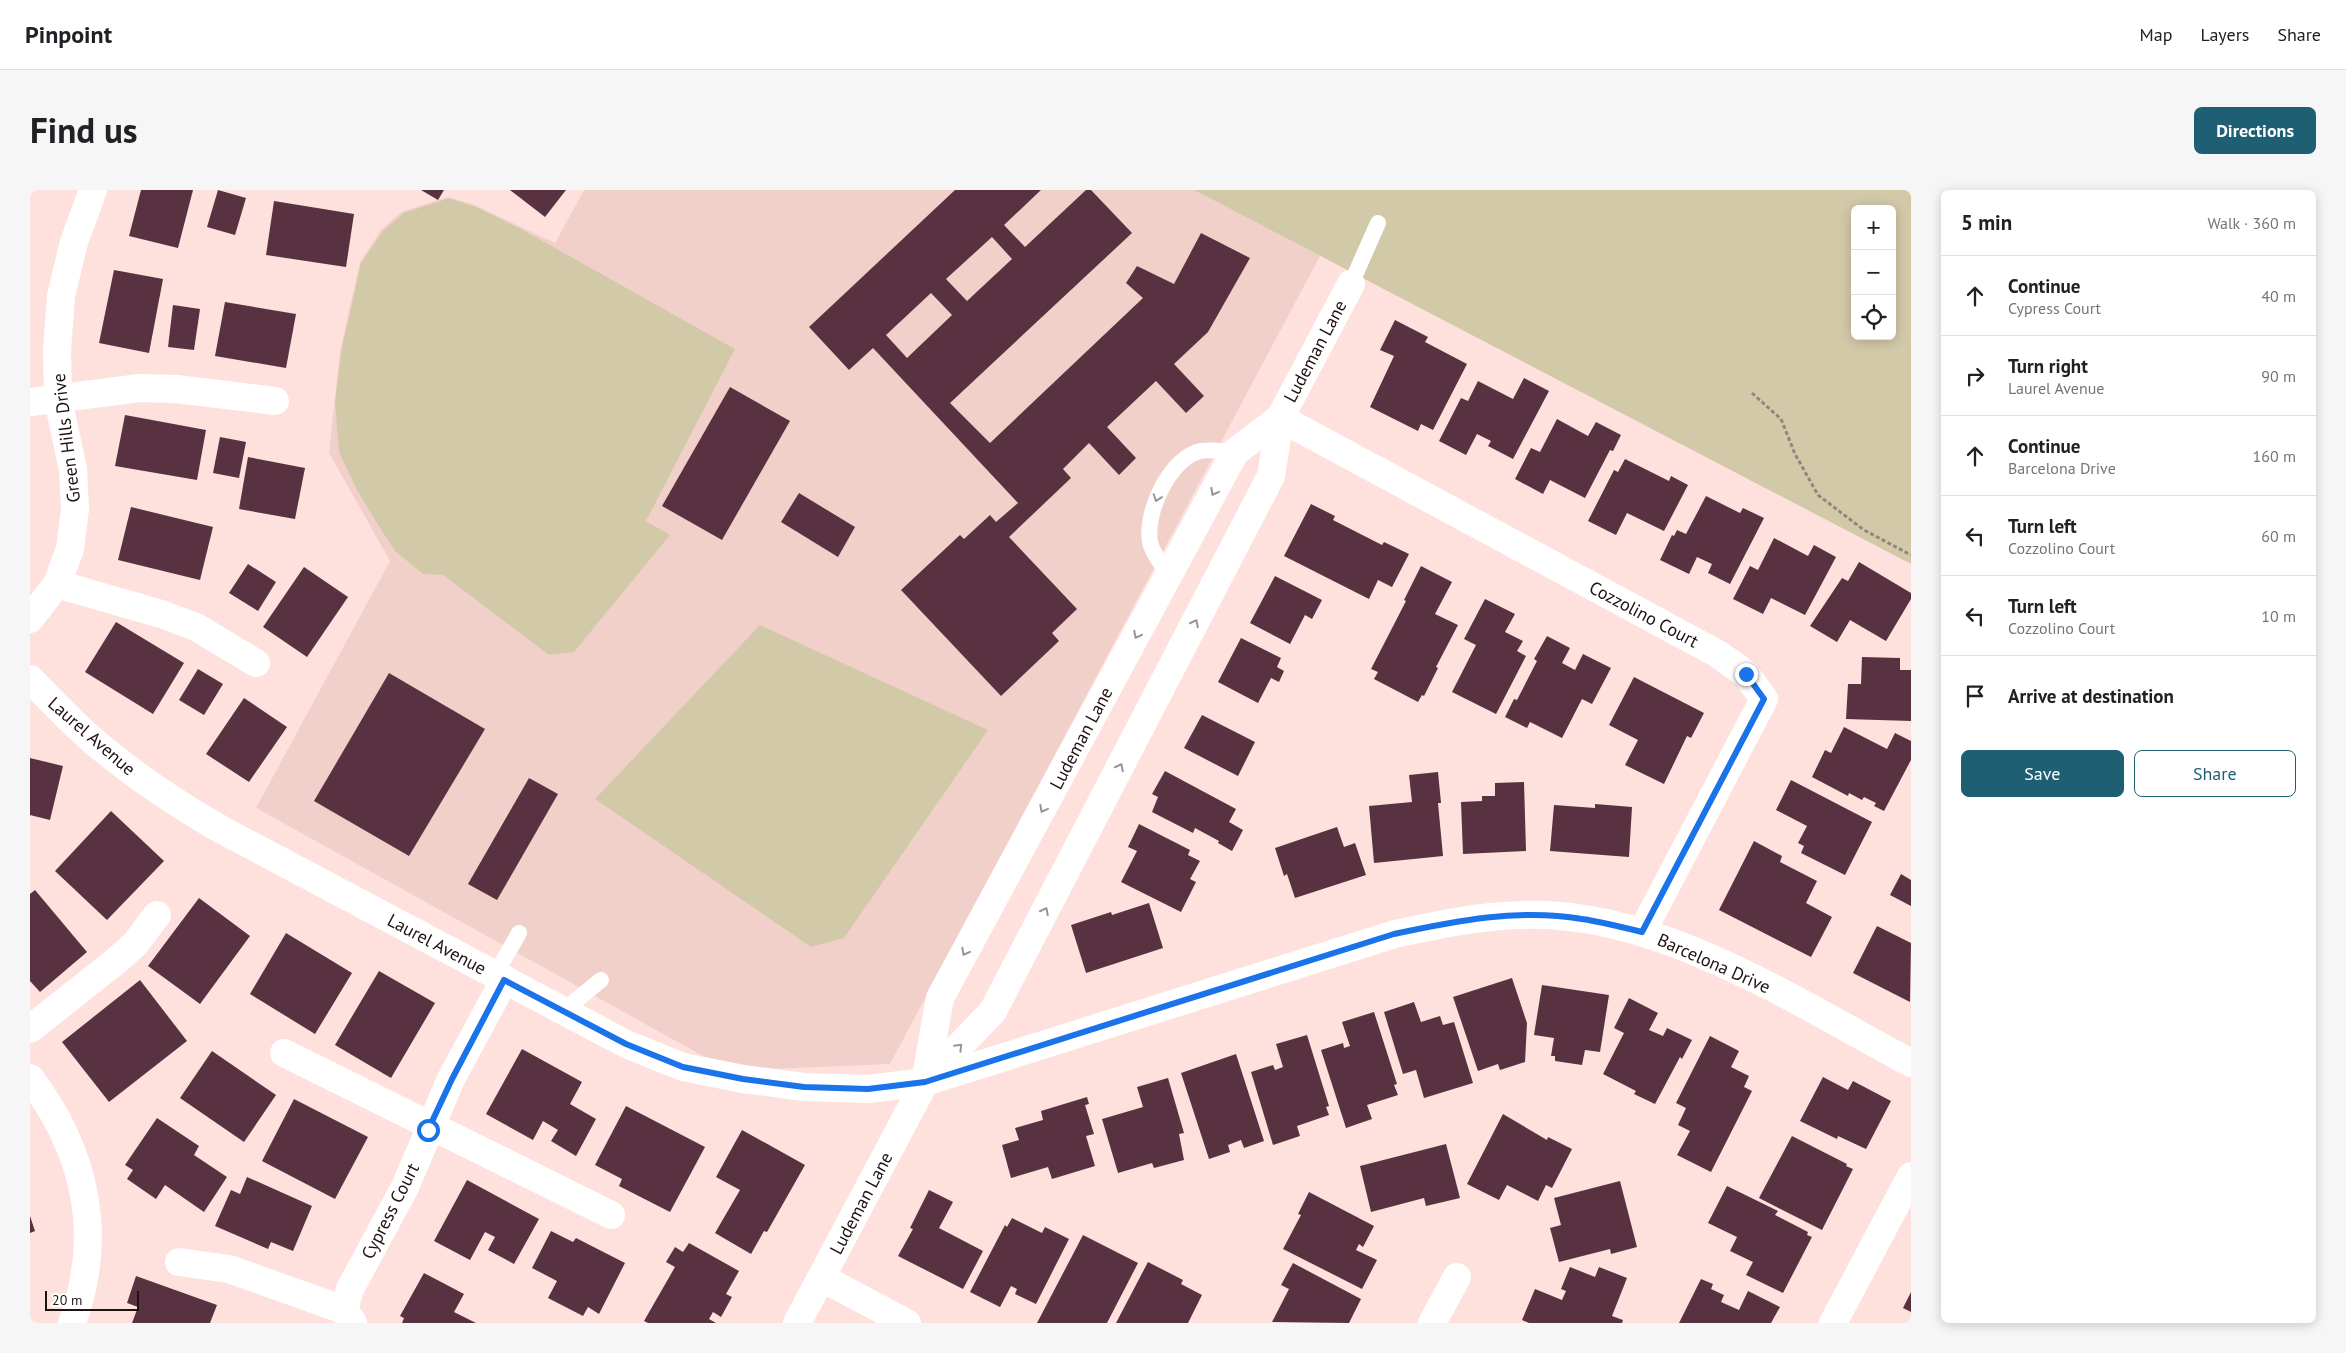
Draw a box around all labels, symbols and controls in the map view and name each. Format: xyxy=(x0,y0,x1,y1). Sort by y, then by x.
text: Pinpoint xyxy=(25,19,112,50)
text: Map xyxy=(2140,23,2172,46)
text: Layers xyxy=(2200,23,2249,46)
text: Share xyxy=(2277,23,2321,46)
text: Find us xyxy=(30,107,138,153)
button: Directions xyxy=(2194,107,2316,154)
map controls xyxy=(1851,205,1896,340)
button: + xyxy=(1851,205,1896,250)
text: 5 min xyxy=(1961,209,2012,236)
text: Walk · 360 m xyxy=(2207,213,2296,233)
button: − xyxy=(1851,250,1896,295)
text: Continue xyxy=(2008,274,2080,298)
icon: ahead xyxy=(1961,282,1989,310)
text: 40 m xyxy=(2261,286,2296,306)
button: locate xyxy=(1851,295,1896,340)
street label: Ludeman Lane xyxy=(1278,296,1352,406)
text: Cypress Court xyxy=(2008,298,2101,318)
text: Turn right xyxy=(2008,354,2088,378)
icon: right xyxy=(1961,362,1989,390)
text: 90 m xyxy=(2261,366,2296,386)
street label: Green Hills Drive xyxy=(47,372,85,504)
text: Laurel Avenue xyxy=(2008,378,2104,398)
text: Continue xyxy=(2008,434,2080,458)
icon: ahead xyxy=(1961,442,1989,470)
text: 160 m xyxy=(2253,446,2296,466)
text: Barcelona Drive xyxy=(2008,458,2116,478)
one-way arrow xyxy=(1210,487,1220,496)
one-way arrow xyxy=(1153,493,1163,502)
text: Turn left xyxy=(2008,514,2077,538)
icon: left xyxy=(1961,522,1989,550)
text: 60 m xyxy=(2261,526,2296,546)
text: Cozzolino Court xyxy=(2008,538,2115,558)
street label: Cozzolino Court xyxy=(1585,576,1703,652)
text: Turn left xyxy=(2008,594,2077,618)
icon: left xyxy=(1961,602,1989,630)
text: 10 m xyxy=(2261,606,2296,626)
text: Cozzolino Court xyxy=(2008,618,2115,638)
one-way arrow xyxy=(1189,619,1199,628)
one-way arrow xyxy=(1133,630,1143,639)
route end xyxy=(1735,663,1758,686)
icon: arrive xyxy=(1961,682,1989,710)
street label: Ludeman Lane xyxy=(1044,683,1118,793)
text: Arrive at destination xyxy=(2008,684,2174,708)
street label: Laurel Avenue xyxy=(43,692,141,780)
button: Save xyxy=(1961,750,2124,797)
button: Share xyxy=(2134,750,2296,797)
one-way arrow xyxy=(1114,763,1124,772)
one-way arrow xyxy=(1039,803,1049,812)
street label: Laurel Avenue xyxy=(384,908,490,980)
one-way arrow xyxy=(1039,908,1049,917)
street label: Barcelona Drive xyxy=(1654,928,1774,998)
one-way arrow xyxy=(961,946,971,955)
one-way arrow xyxy=(953,1044,962,1053)
route start xyxy=(417,1119,440,1142)
street label: Ludeman Lane xyxy=(824,1148,898,1258)
street label: Cypress Court xyxy=(356,1159,424,1263)
scale bar xyxy=(45,1288,139,1311)
text: 20 m xyxy=(52,1291,82,1309)

